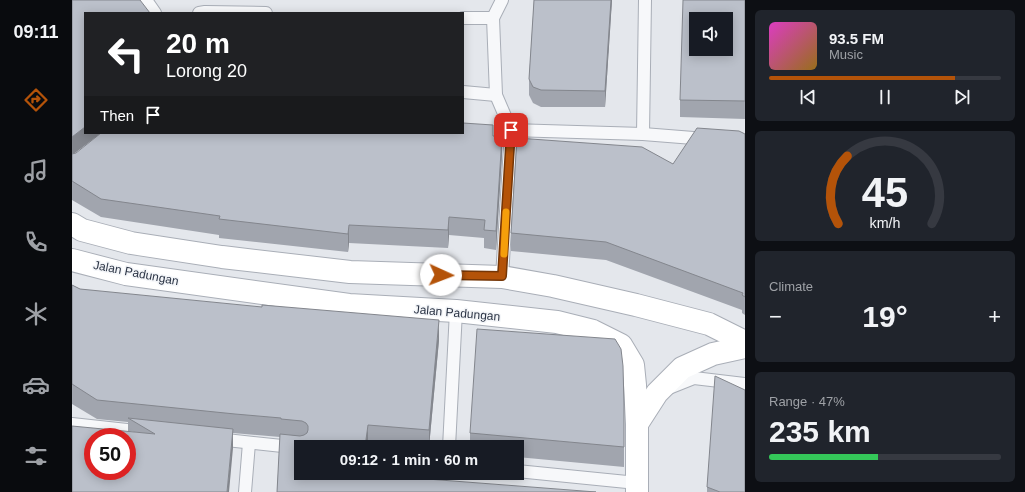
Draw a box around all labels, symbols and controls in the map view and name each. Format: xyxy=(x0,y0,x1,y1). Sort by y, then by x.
map controls xyxy=(689,12,733,56)
button: sound xyxy=(689,12,733,56)
text: 09:11 xyxy=(13,22,59,42)
icon: left xyxy=(100,28,152,80)
text: 20 m xyxy=(166,28,230,59)
text: 93.5 FM xyxy=(829,30,884,47)
text: Music xyxy=(829,47,863,62)
text: Lorong 20 xyxy=(166,61,247,81)
icon: directions xyxy=(22,86,50,114)
icon: previous xyxy=(797,86,819,108)
icon: pause xyxy=(874,86,896,108)
icon: next xyxy=(951,86,973,108)
icon: arrive xyxy=(142,104,164,126)
text: Then xyxy=(100,107,134,124)
pin xyxy=(494,113,528,147)
icon: arrive xyxy=(500,119,522,141)
icon: music xyxy=(22,157,50,185)
text: 45 xyxy=(862,169,908,216)
text: km/h xyxy=(870,214,901,230)
icon: phone xyxy=(22,228,50,256)
position arrow xyxy=(420,254,462,296)
street label: Jalan Padungan xyxy=(92,258,180,288)
text: Climate xyxy=(769,279,813,294)
icon: climate xyxy=(22,300,50,328)
text: 19° xyxy=(862,300,908,333)
street label: Jalan Padungan xyxy=(413,302,501,324)
text: − xyxy=(769,304,782,329)
text: + xyxy=(988,304,1001,329)
icon: car xyxy=(22,371,50,399)
text: Range · 47% xyxy=(769,394,845,409)
text: 235 km xyxy=(769,415,871,448)
speed limit sign: 50 xyxy=(84,428,136,480)
icon: filters xyxy=(22,442,50,470)
text: 09:12 · 1 min · 60 m xyxy=(340,451,478,468)

